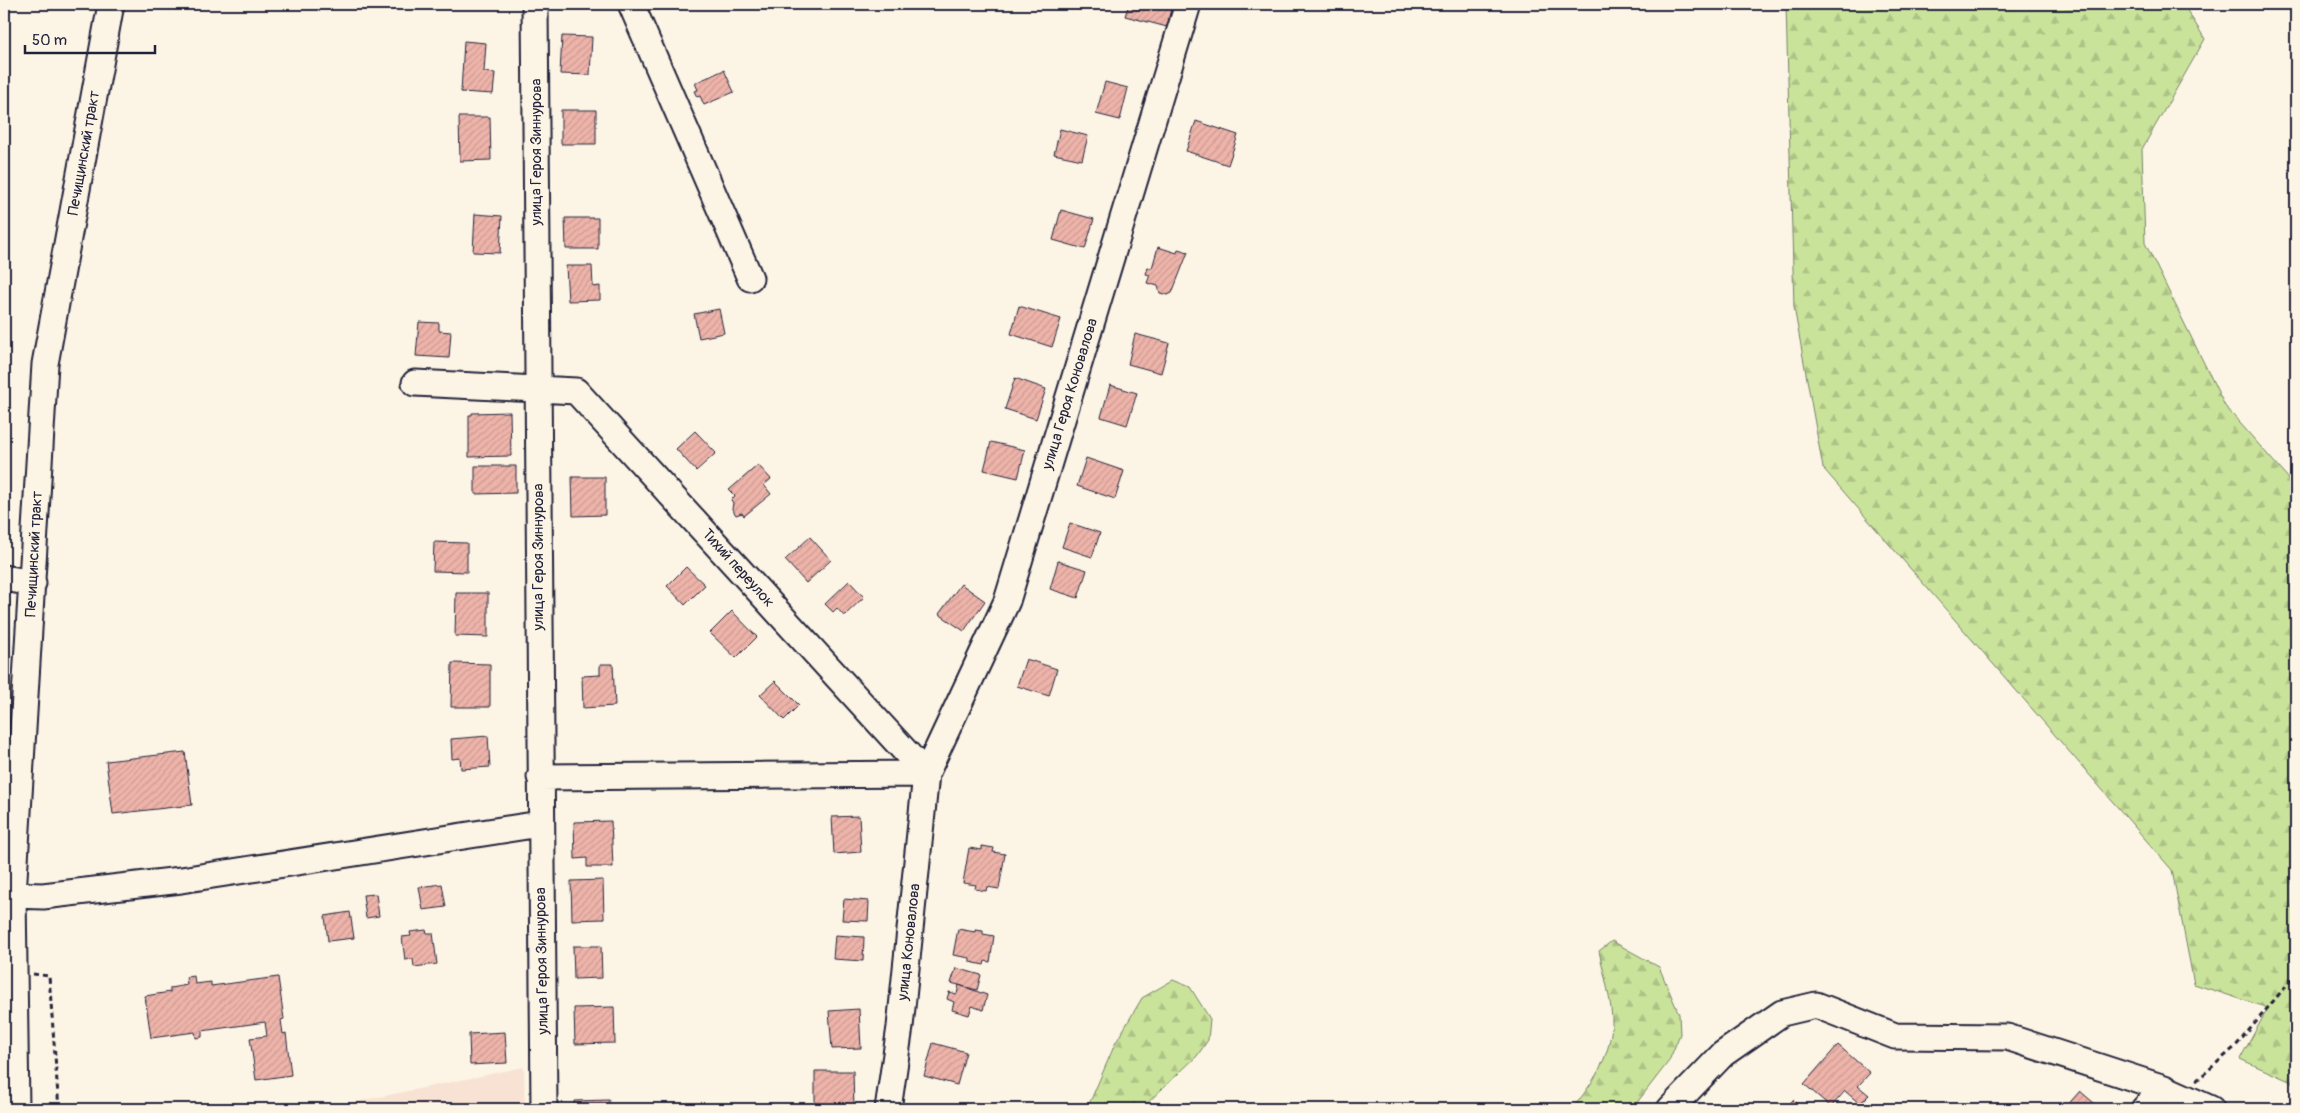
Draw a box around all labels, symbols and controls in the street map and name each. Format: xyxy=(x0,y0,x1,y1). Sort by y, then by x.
scale bar xyxy=(25,22,155,54)
text: 50 m xyxy=(32,31,67,50)
street label: улица Героя Зиннурова xyxy=(527,78,546,227)
street label: Печищинский тракт xyxy=(64,89,104,217)
street label: улица Героя Коновалова xyxy=(1038,316,1102,473)
street label: улица Героя Зиннурова xyxy=(529,483,548,632)
street label: Печищинский тракт xyxy=(21,490,47,618)
street label: Тихий переулок xyxy=(698,525,778,611)
street label: улица Коновалова xyxy=(893,883,925,1002)
street label: улица Героя Зиннурова xyxy=(531,887,553,1036)

